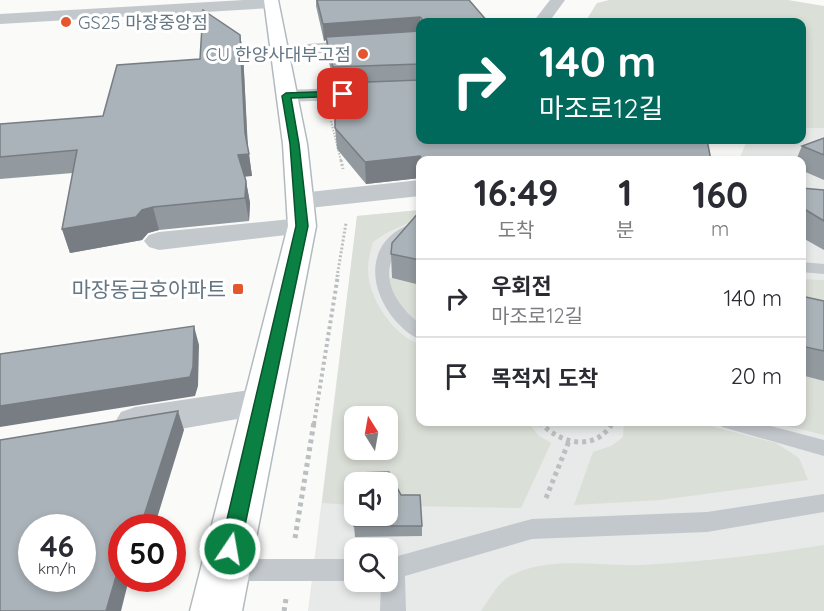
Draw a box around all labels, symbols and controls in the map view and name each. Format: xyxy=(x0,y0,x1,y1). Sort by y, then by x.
place label: GS25 마장중앙점 xyxy=(78,11,208,34)
marker: GS25 마장중앙점 xyxy=(59,15,73,29)
text: 140 m xyxy=(539,35,656,88)
icon: right xyxy=(440,42,518,120)
place label: CU 한양사대부고점 xyxy=(206,43,351,66)
marker: CU 한양사대부고점 xyxy=(356,47,370,61)
pin xyxy=(317,68,368,119)
icon: arrive xyxy=(326,77,359,110)
text: 마조로12길 xyxy=(539,91,663,125)
text: 16:49 xyxy=(474,170,558,215)
text: 1 xyxy=(618,170,632,215)
text: 160 xyxy=(692,172,748,217)
text: m xyxy=(711,216,729,241)
text: 도착 xyxy=(498,217,534,242)
text: 분 xyxy=(616,217,634,242)
text: 우회전 xyxy=(491,272,552,300)
place label: 마장동금호아파트 xyxy=(71,276,226,302)
marker: 마장동금호아파트 xyxy=(231,282,245,296)
icon: right xyxy=(440,282,473,315)
text: 140 m xyxy=(723,284,782,312)
text: 마조로12길 xyxy=(491,303,583,328)
icon: arrive xyxy=(440,360,473,393)
text: 20 m xyxy=(731,362,782,390)
text: 목적지 도착 xyxy=(491,364,598,392)
north arrow xyxy=(344,406,398,460)
map controls xyxy=(344,406,398,592)
button: sound xyxy=(344,472,398,526)
speed limit sign: 50 xyxy=(108,514,186,592)
position arrow xyxy=(198,517,262,581)
text: 46 xyxy=(40,527,74,565)
button: search xyxy=(344,538,398,592)
text: km/h xyxy=(38,559,76,578)

